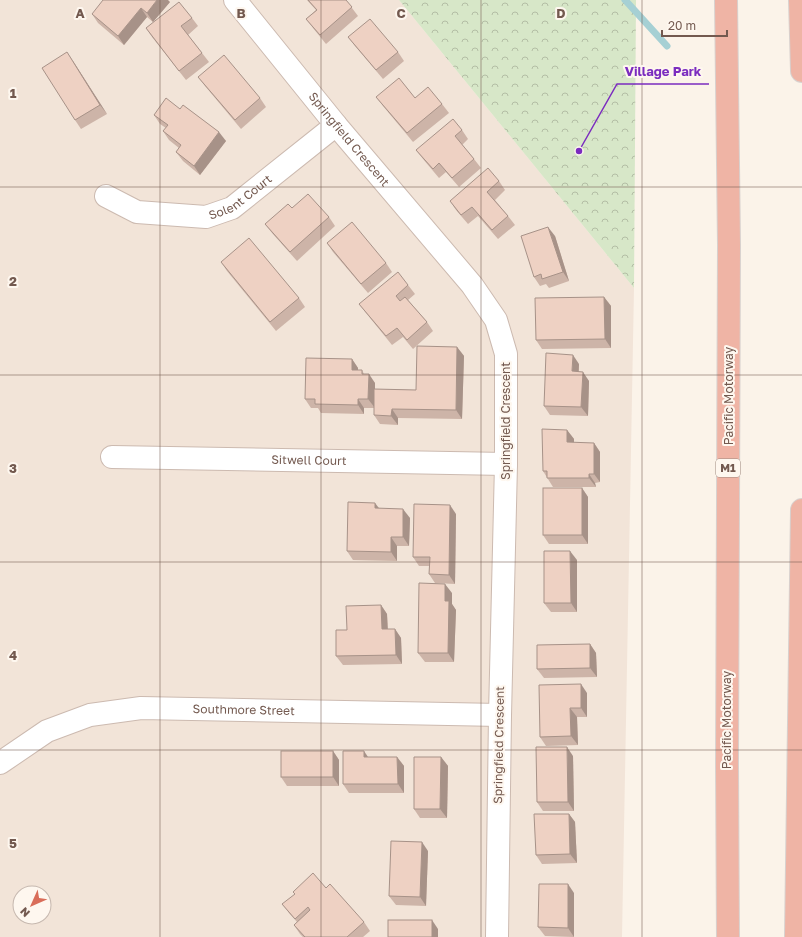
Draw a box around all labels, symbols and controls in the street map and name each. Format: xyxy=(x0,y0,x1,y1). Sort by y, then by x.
text: A xyxy=(75,5,85,21)
text: B xyxy=(236,5,246,21)
text: C xyxy=(396,5,406,21)
text: D xyxy=(556,5,566,21)
scale bar xyxy=(662,12,727,38)
text: 20 m xyxy=(668,18,696,33)
callout: Village Park xyxy=(617,59,709,84)
text: Village Park xyxy=(625,63,702,79)
text: 1 xyxy=(10,85,17,101)
street label: Springfield Crescent xyxy=(306,89,393,189)
street label: Solent Court xyxy=(207,171,275,223)
text: 2 xyxy=(9,273,17,289)
street label: Pacific Motorway xyxy=(721,346,736,445)
street label: Springfield Crescent xyxy=(498,362,513,480)
street label: Sitwell Court xyxy=(271,452,347,468)
road number: M1 xyxy=(716,459,740,477)
text: 3 xyxy=(9,460,17,476)
text: 4 xyxy=(9,647,17,663)
street label: Pacific Motorway xyxy=(719,670,734,769)
street label: Springfield Crescent xyxy=(490,686,507,804)
street label: Southmore Street xyxy=(192,701,295,718)
text: 5 xyxy=(9,835,17,851)
north arrow xyxy=(12,885,52,925)
text: N xyxy=(17,905,32,920)

